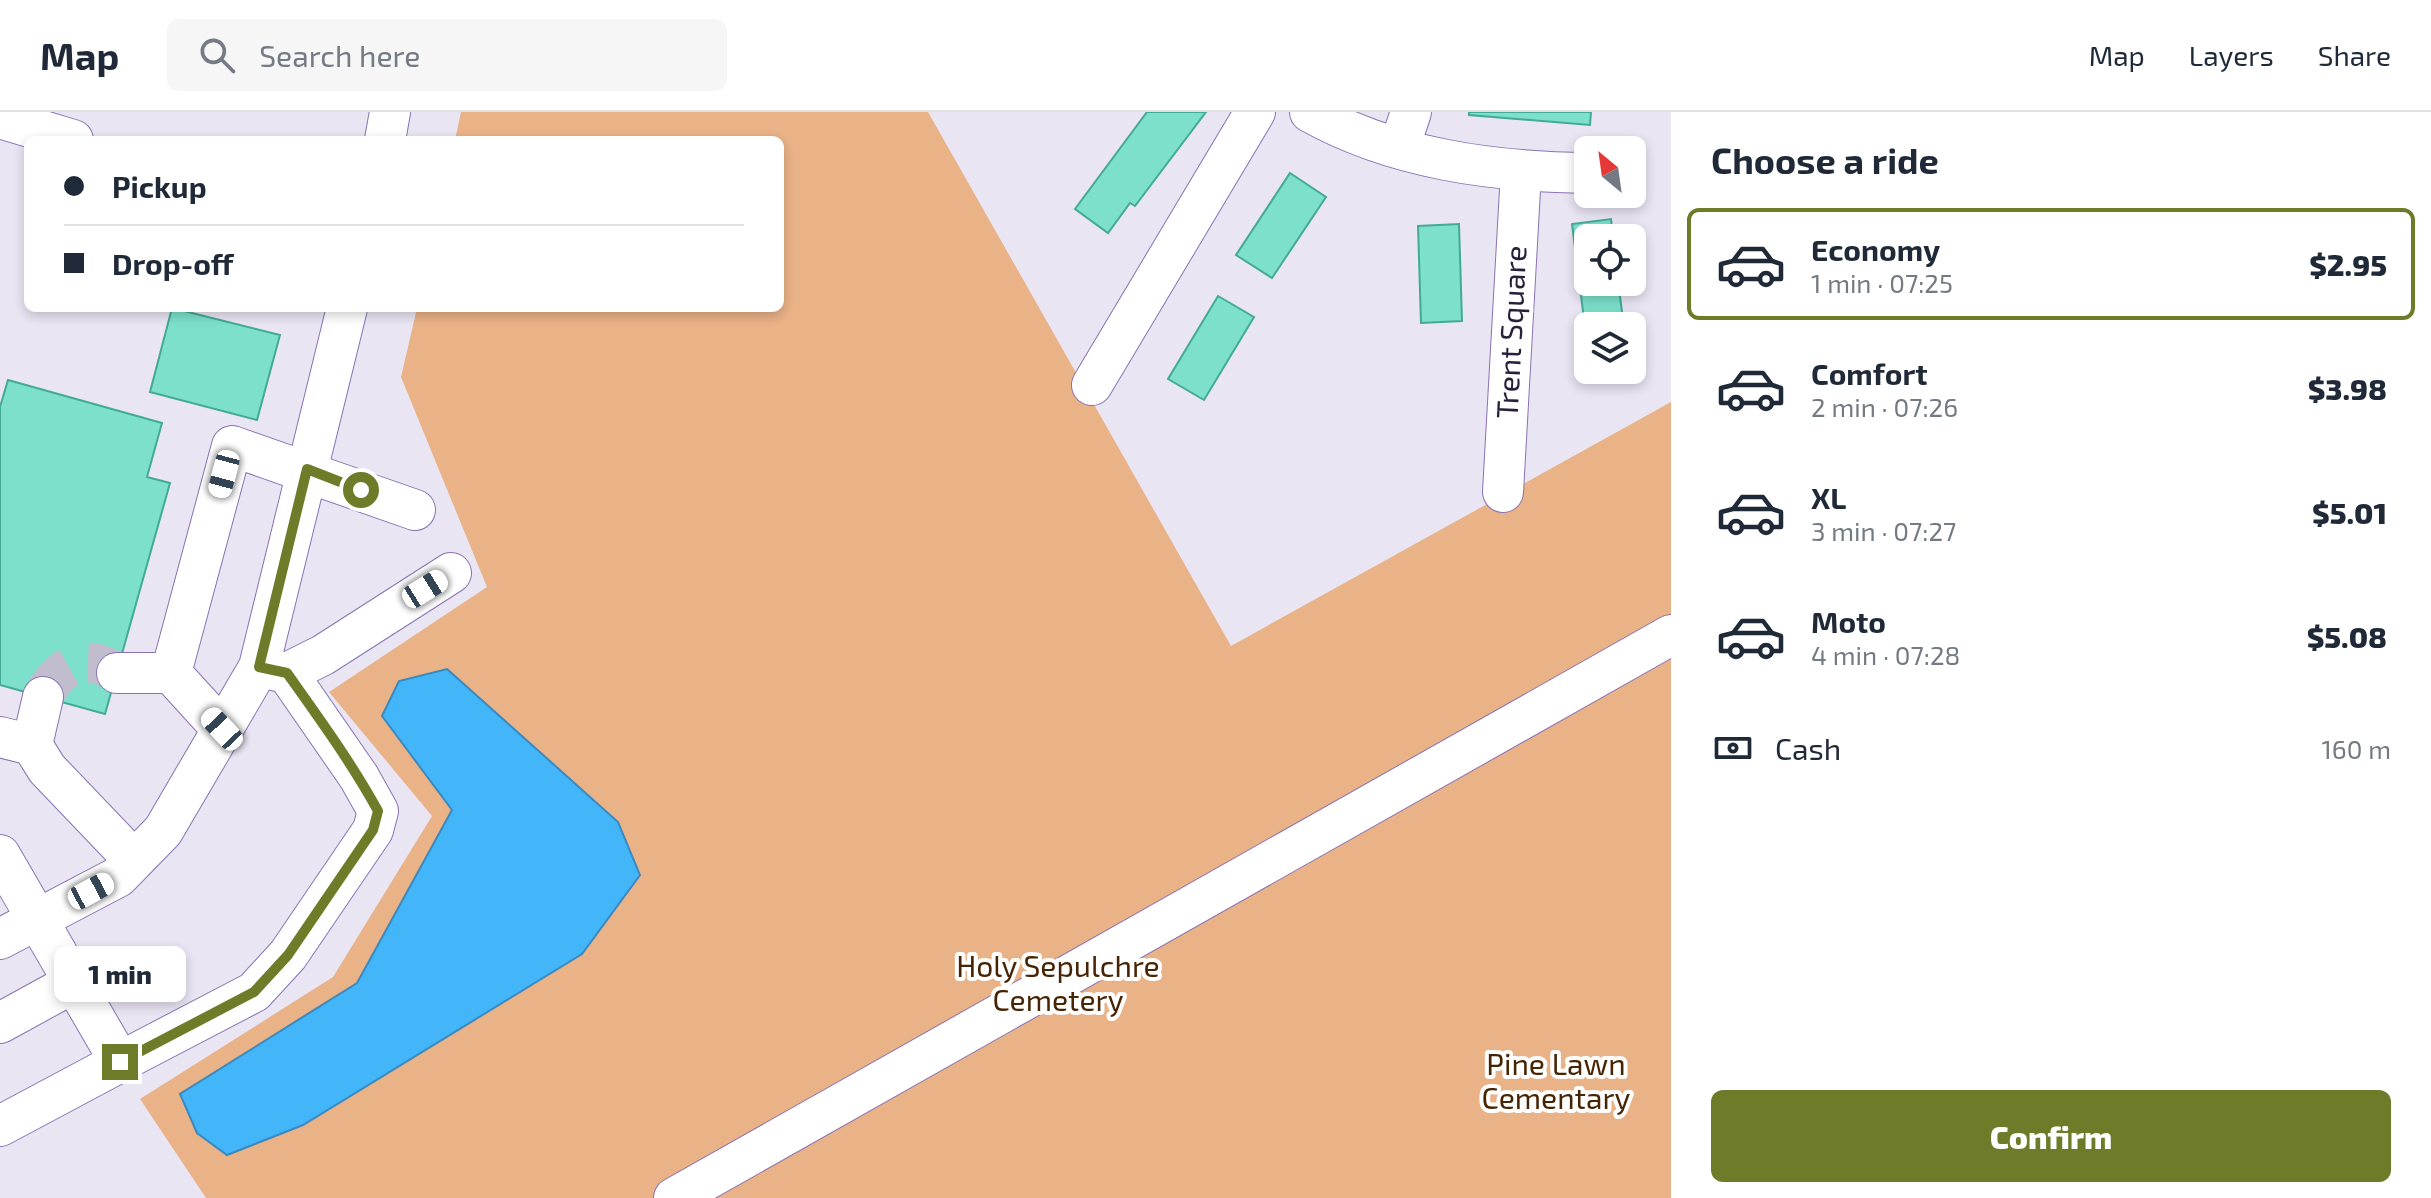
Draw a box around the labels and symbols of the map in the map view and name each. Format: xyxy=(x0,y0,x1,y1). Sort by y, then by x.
north arrow xyxy=(1574,136,1646,208)
street label: Trent Square xyxy=(1487,244,1533,419)
car xyxy=(206,448,242,500)
route start xyxy=(343,472,379,508)
car xyxy=(398,566,452,612)
car xyxy=(197,703,247,755)
car xyxy=(64,869,118,913)
callout: 1 min xyxy=(54,946,186,1002)
park label: Holy Sepulchre Cemetery xyxy=(956,947,1160,1017)
route end xyxy=(102,1044,138,1080)
park label: Pine Lawn Cementary xyxy=(1482,1045,1631,1115)

